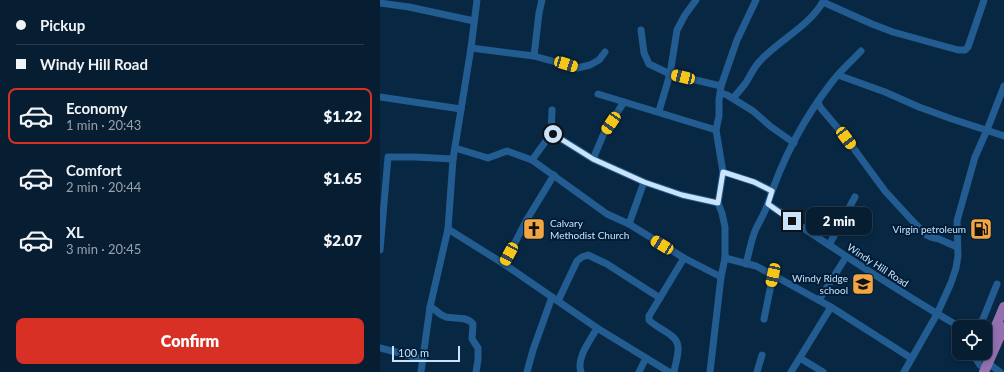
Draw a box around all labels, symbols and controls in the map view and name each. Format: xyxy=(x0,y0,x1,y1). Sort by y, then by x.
text: Pickup xyxy=(40,16,85,34)
text: Windy Hill Road xyxy=(40,55,148,73)
car xyxy=(553,55,579,73)
car xyxy=(670,68,696,86)
icon: car xyxy=(18,98,54,134)
text: Economy xyxy=(66,99,127,117)
text: $1.22 xyxy=(324,107,362,125)
car xyxy=(599,110,623,136)
text: 1 min · 20:43 xyxy=(66,117,141,133)
route start xyxy=(544,125,562,143)
car xyxy=(834,125,858,151)
icon: car xyxy=(18,160,54,196)
text: Comfort xyxy=(66,161,122,179)
text: $1.65 xyxy=(324,169,362,187)
text: 2 min · 20:44 xyxy=(66,179,141,195)
callout: 2 min xyxy=(806,207,872,235)
route end xyxy=(783,212,801,230)
text: 2 min xyxy=(823,213,855,229)
church icon: Calvary Methodist Church xyxy=(521,216,547,242)
fuel station icon: Virgin petroleum xyxy=(968,216,994,242)
place label: Calvary Methodist Church xyxy=(550,217,629,241)
icon: car xyxy=(18,222,54,258)
text: XL xyxy=(66,223,84,241)
place label: Virgin petroleum xyxy=(893,223,966,235)
text: $2.07 xyxy=(324,231,362,249)
car xyxy=(649,234,675,256)
text: 3 min · 20:45 xyxy=(66,241,141,257)
car xyxy=(498,241,520,267)
street label: Windy Hill Road xyxy=(845,241,911,289)
car xyxy=(765,262,781,288)
school or university icon: Windy Ridge school xyxy=(850,271,876,297)
place label: Windy Ridge school xyxy=(792,272,848,296)
button: Confirm xyxy=(16,318,364,364)
map controls xyxy=(952,320,992,360)
button: locate xyxy=(952,320,992,360)
scale bar xyxy=(392,344,460,363)
text: 100 m xyxy=(398,346,429,359)

